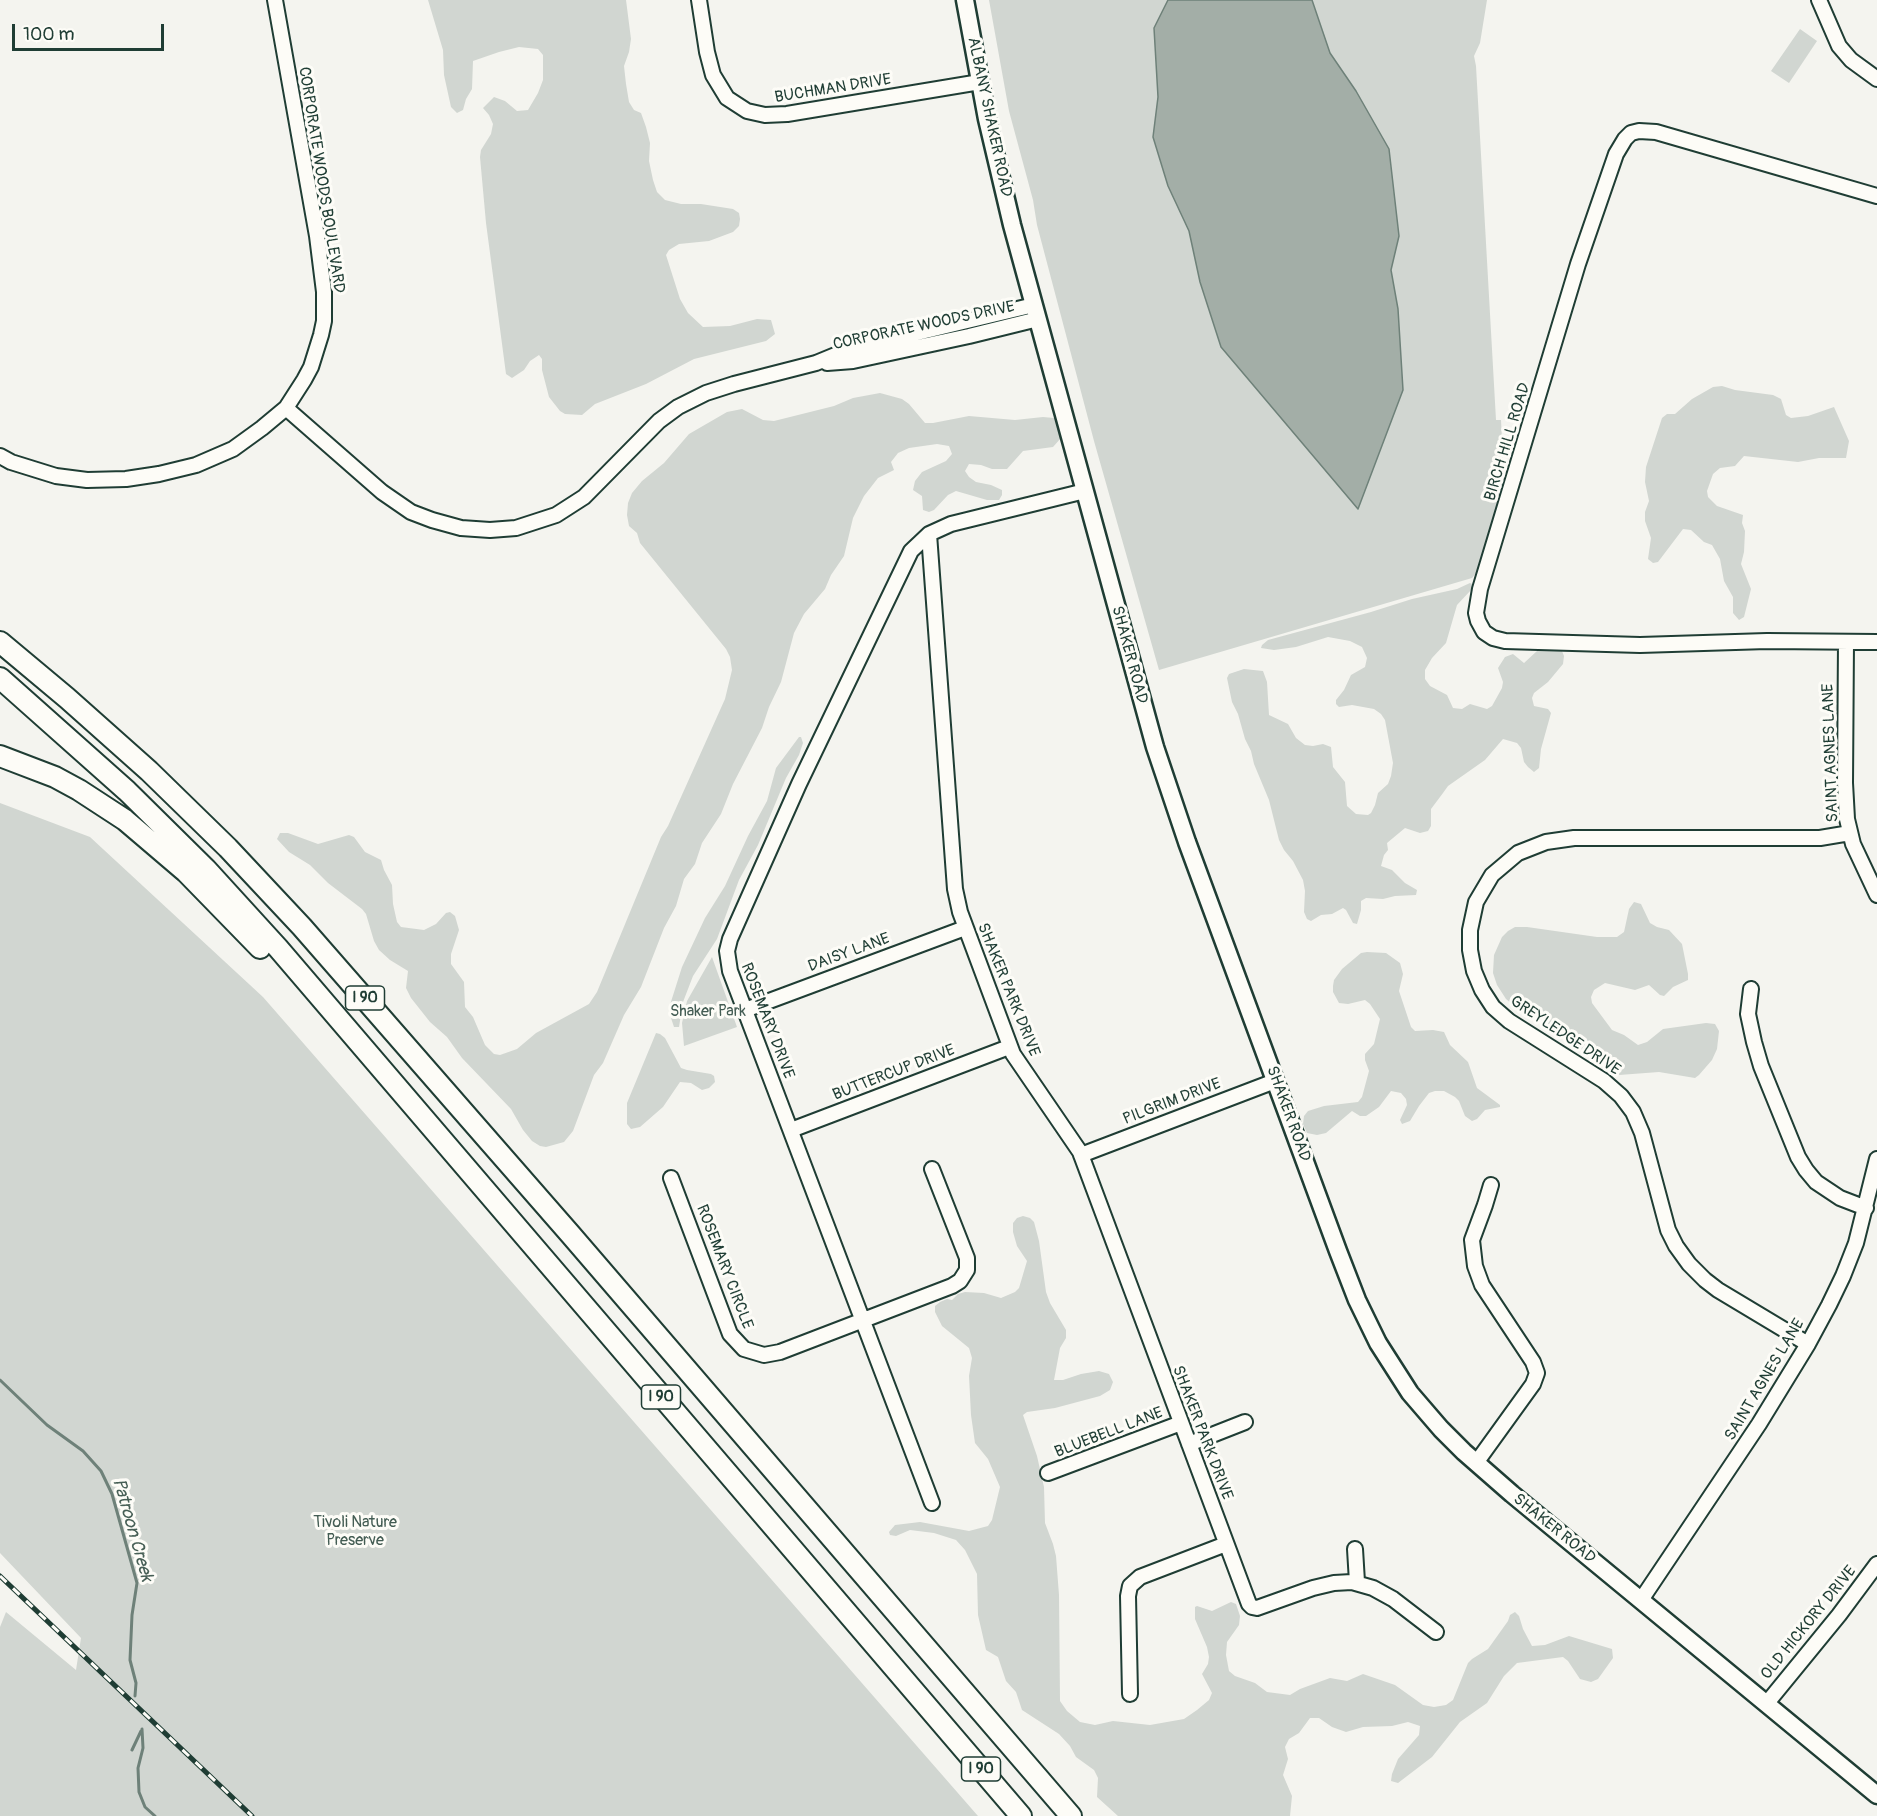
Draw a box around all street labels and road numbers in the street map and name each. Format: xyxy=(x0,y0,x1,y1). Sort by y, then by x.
street label: ALBANY SHAKER ROAD xyxy=(963,35,1015,199)
street label: CORPORATE WOODS BOULEVARD xyxy=(294,66,348,294)
street label: BUCHMAN DRIVE xyxy=(773,70,893,108)
street label: CORPORATE WOODS DRIVE xyxy=(831,297,1017,355)
street label: BIRCH HILL ROAD xyxy=(1481,381,1535,503)
street label: SHAKER ROAD xyxy=(1107,604,1151,706)
street label: SAINT AGNES LANE xyxy=(1819,683,1843,823)
street label: SHAKER PARK DRIVE xyxy=(972,921,1044,1059)
street label: DAISY LANE xyxy=(806,929,892,977)
street label: ROSEMARY DRIVE xyxy=(736,960,798,1082)
road number: I 90 xyxy=(346,986,385,1010)
street label: GREYLEDGE DRIVE xyxy=(1506,992,1624,1080)
street label: BUTTERCUP DRIVE xyxy=(830,1041,958,1105)
street label: SHAKER ROAD xyxy=(1262,1064,1314,1164)
street label: PILGRIM DRIVE xyxy=(1120,1074,1224,1130)
street label: ROSEMARY CIRCLE xyxy=(691,1202,757,1332)
street label: SAINT AGNES LANE xyxy=(1721,1316,1809,1444)
street label: SHAKER PARK DRIVE xyxy=(1168,1363,1236,1503)
road number: I 90 xyxy=(642,1385,680,1409)
street label: BLUEBELL LANE xyxy=(1052,1404,1166,1462)
street label: SHAKER ROAD xyxy=(1509,1490,1599,1568)
street label: OLD HICKORY DRIVE xyxy=(1757,1562,1861,1684)
road number: I 90 xyxy=(962,1757,1000,1781)

